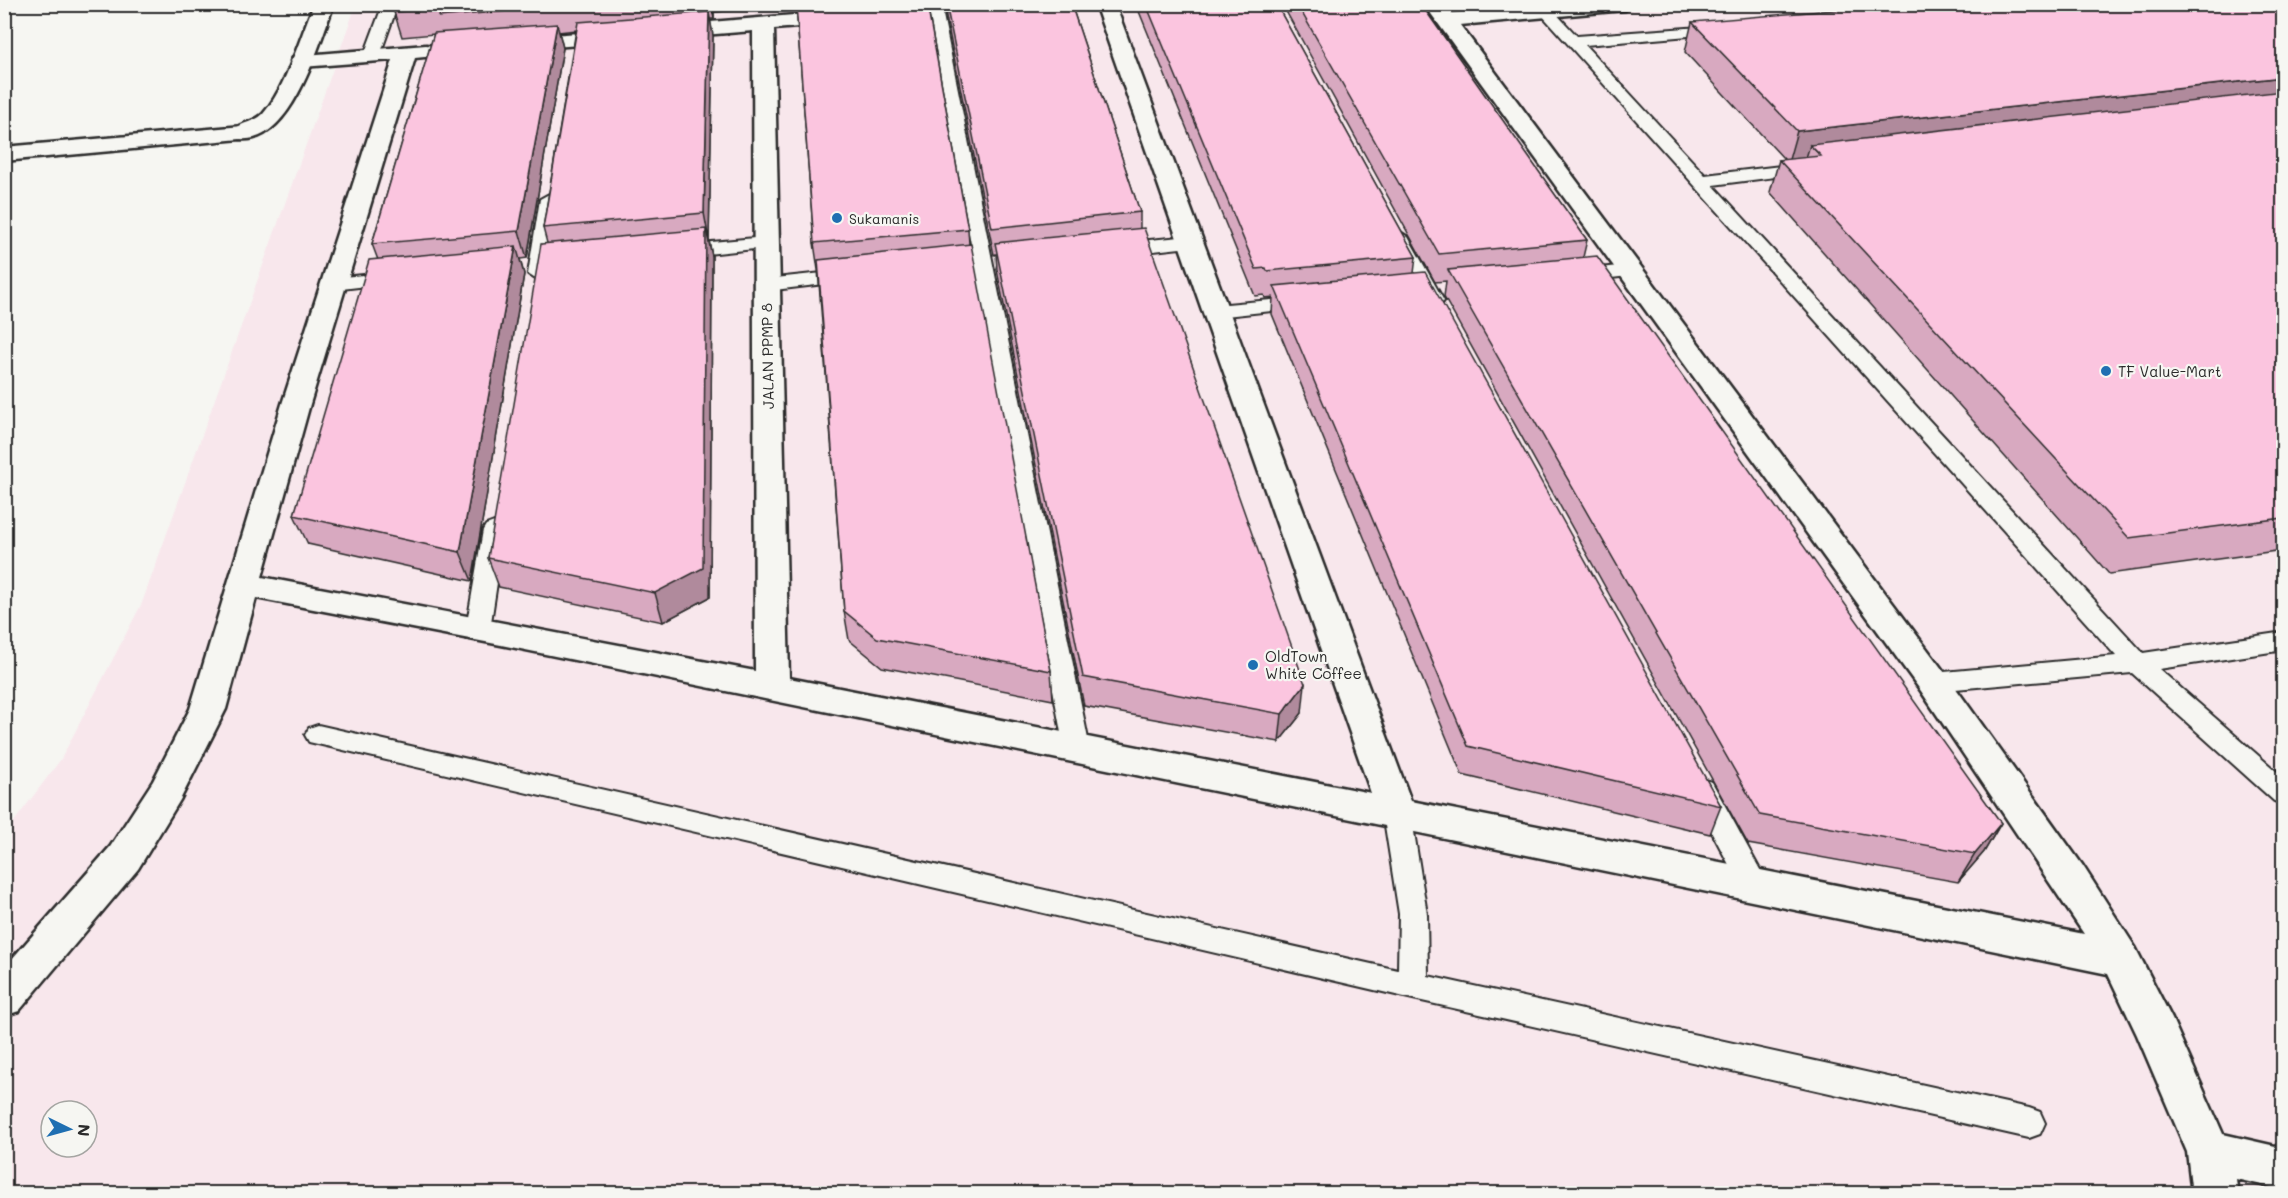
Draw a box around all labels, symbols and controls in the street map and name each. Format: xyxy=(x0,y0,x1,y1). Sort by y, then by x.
place label: Sukamanis xyxy=(849,209,919,228)
marker: Sukamanis xyxy=(830,211,844,225)
street label: JALAN PPMP 8 xyxy=(756,303,778,409)
place label: TF Value-Mart xyxy=(2118,361,2222,381)
marker: TF Value-Mart xyxy=(2099,364,2113,378)
place label: OldTown White Coffee xyxy=(1265,646,1362,683)
marker: OldTown White Coffee xyxy=(1246,658,1260,672)
north arrow xyxy=(39,1099,99,1159)
text: N xyxy=(73,1123,95,1137)

